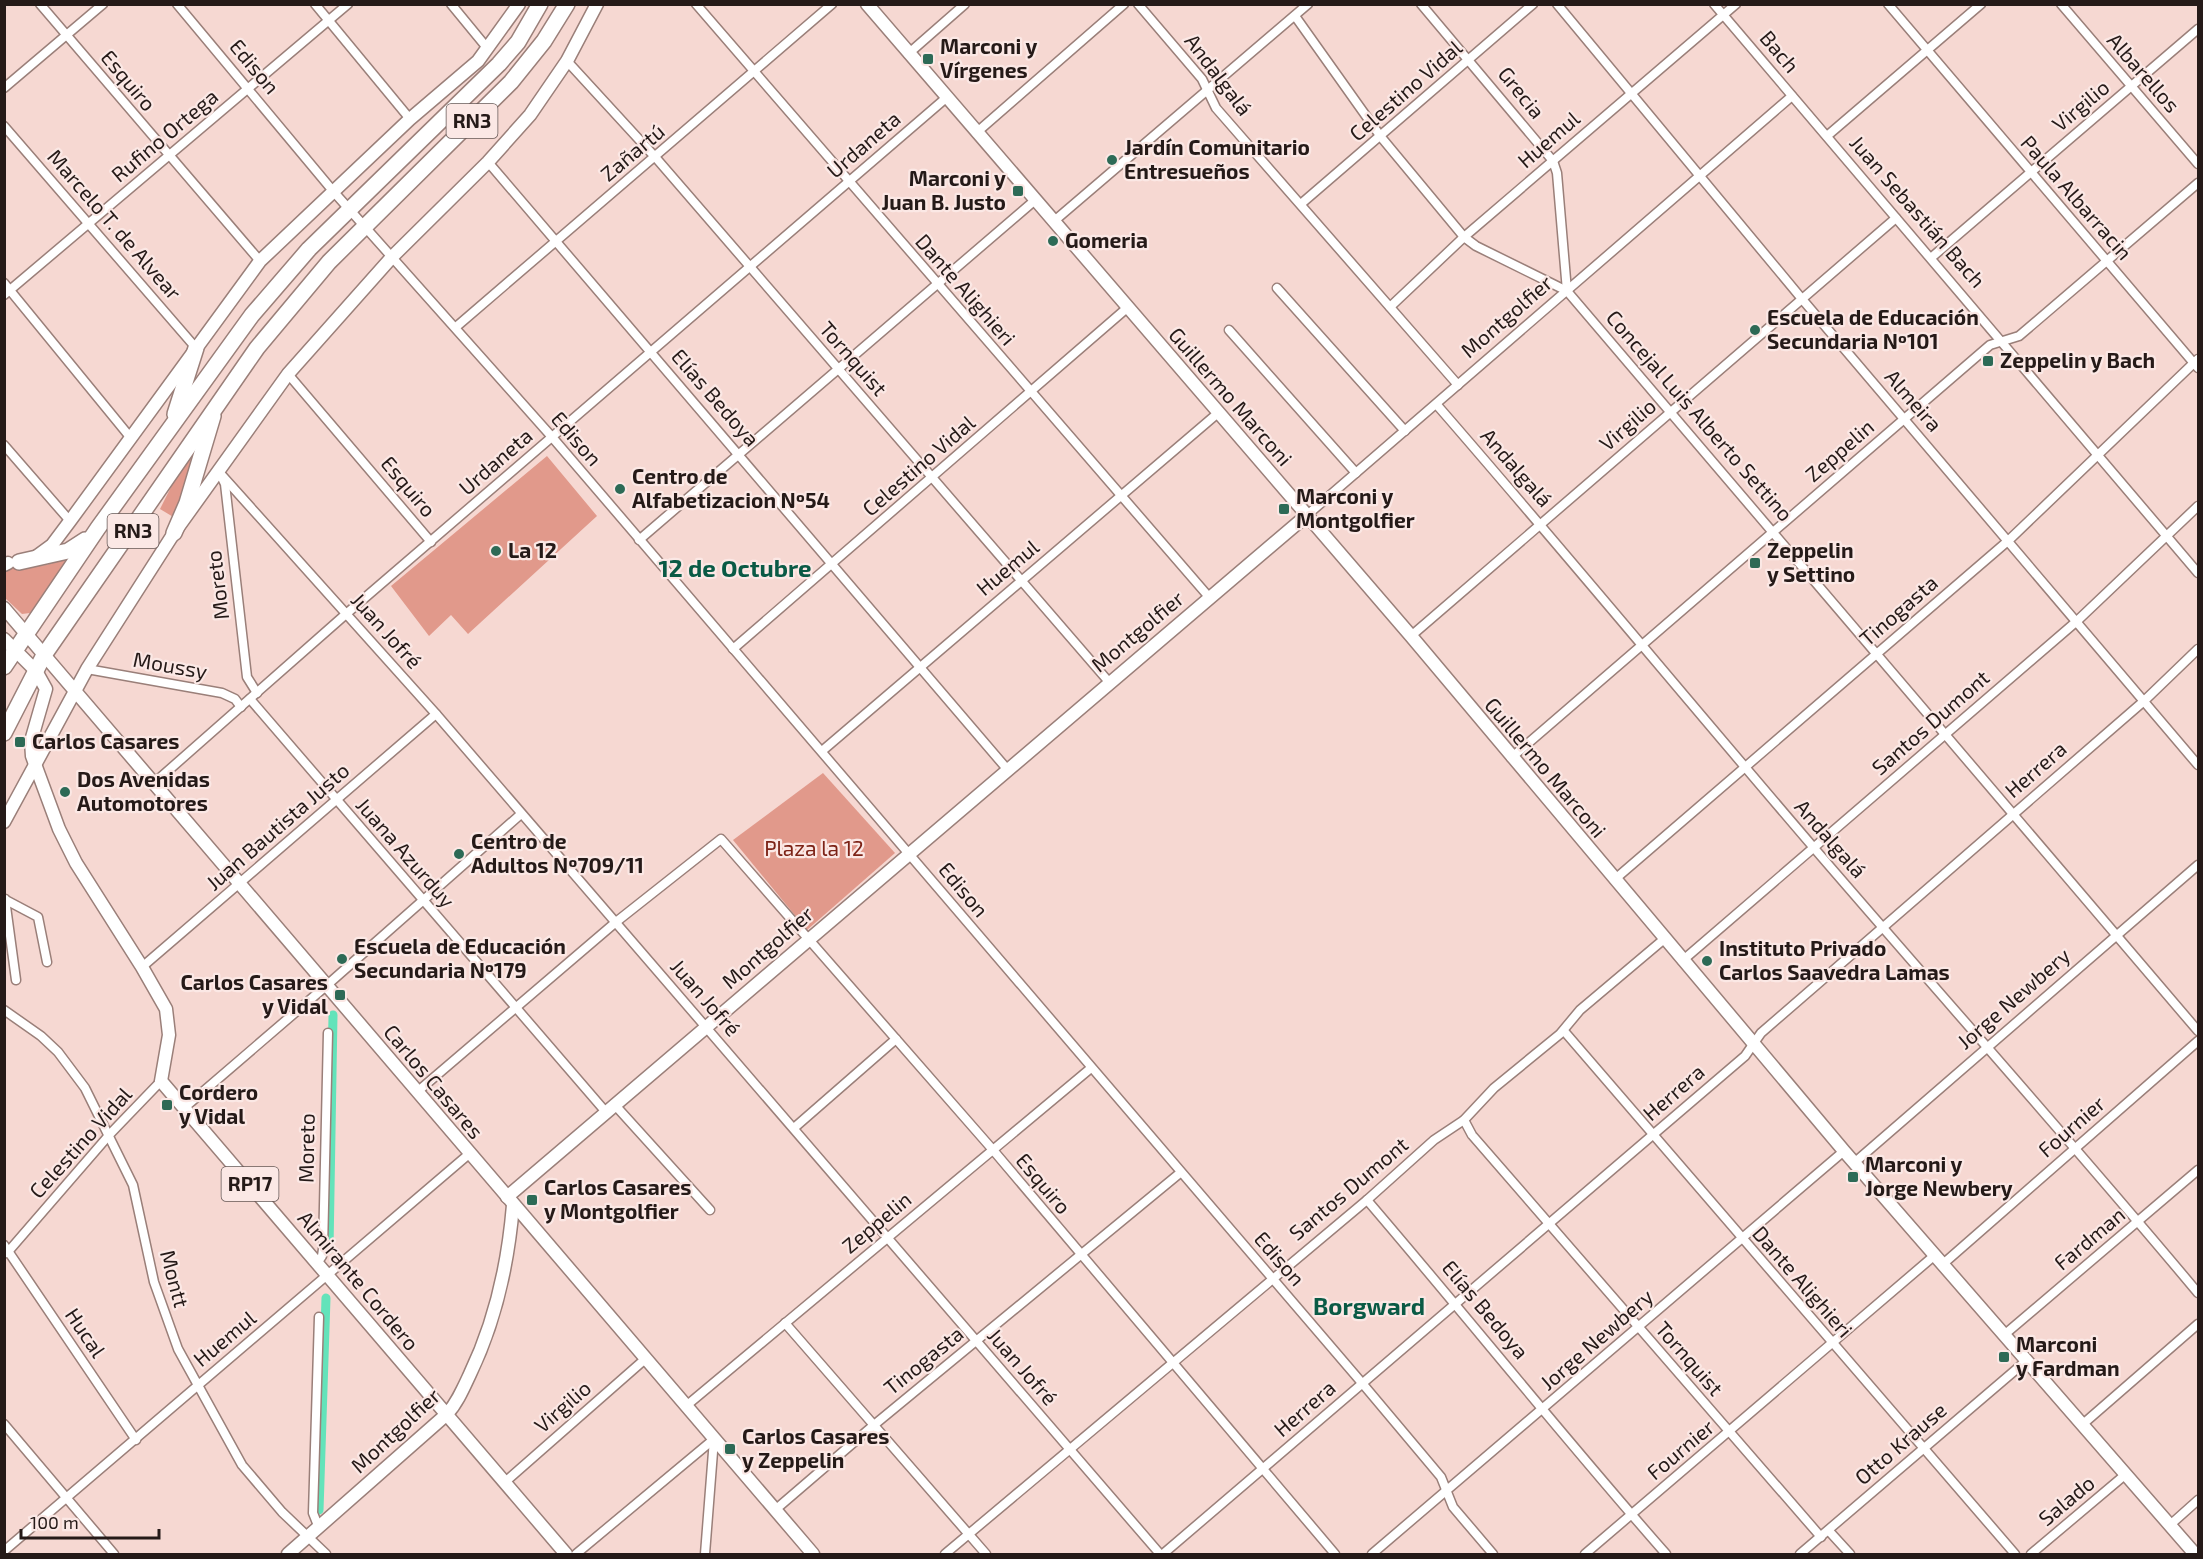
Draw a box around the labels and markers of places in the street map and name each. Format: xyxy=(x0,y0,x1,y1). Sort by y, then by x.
place label: Marconi y Vírgenes xyxy=(940,33,1037,82)
marker: Marconi y Vírgenes xyxy=(921,52,935,66)
place label: Jardín Comunitario Entresueños xyxy=(1124,134,1310,183)
marker: Jardín Comunitario Entresueños xyxy=(1105,153,1119,167)
place label: Marconi y Juan B. Justo xyxy=(882,165,1006,214)
marker: Marconi y Juan B. Justo xyxy=(1011,184,1025,198)
place label: Gomeria xyxy=(1065,227,1148,252)
marker: Gomeria xyxy=(1046,234,1060,248)
place label: Escuela de Educación Secundaria Nº101 xyxy=(1767,304,1979,353)
marker: Escuela de Educación Secundaria Nº101 xyxy=(1748,323,1762,337)
place label: Zeppelin y Bach xyxy=(2000,347,2155,373)
marker: Zeppelin y Bach xyxy=(1981,354,1995,368)
place label: Centro de Alfabetizacion Nº54 xyxy=(632,463,830,512)
marker: Centro de Alfabetizacion Nº54 xyxy=(613,482,627,496)
place label: Marconi y Montgolfier xyxy=(1296,483,1415,532)
marker: Marconi y Montgolfier xyxy=(1277,502,1291,516)
place label: La 12 xyxy=(508,537,557,562)
place label: Zeppelin y Settino xyxy=(1767,537,1855,587)
marker: La 12 xyxy=(489,544,503,558)
marker: Zeppelin y Settino xyxy=(1748,556,1762,570)
place label: Carlos Casares xyxy=(32,728,179,753)
marker: Carlos Casares xyxy=(13,735,27,749)
place label: Dos Avenidas Automotores xyxy=(77,766,210,815)
marker: Dos Avenidas Automotores xyxy=(58,785,72,799)
place label: Centro de Adultos Nº709/11 xyxy=(471,828,644,877)
marker: Centro de Adultos Nº709/11 xyxy=(452,847,466,861)
place label: Escuela de Educación Secundaria Nº179 xyxy=(354,933,566,982)
place label: Instituto Privado Carlos Saavedra Lamas xyxy=(1719,935,1950,984)
marker: Escuela de Educación Secundaria Nº179 xyxy=(335,952,349,966)
marker: Instituto Privado Carlos Saavedra Lamas xyxy=(1700,954,1714,968)
place label: Carlos Casares y Vidal xyxy=(181,969,328,1019)
marker: Carlos Casares y Vidal xyxy=(333,988,347,1002)
place label: Cordero y Vidal xyxy=(179,1079,258,1129)
marker: Cordero y Vidal xyxy=(160,1098,174,1112)
place label: Marconi y Jorge Newbery xyxy=(1865,1151,2013,1201)
marker: Marconi y Jorge Newbery xyxy=(1846,1170,1860,1184)
place label: Carlos Casares y Montgolfier xyxy=(544,1174,691,1224)
marker: Carlos Casares y Montgolfier xyxy=(525,1193,539,1207)
place label: Marconi y Fardman xyxy=(2016,1331,2120,1381)
marker: Marconi y Fardman xyxy=(1997,1350,2011,1364)
place label: Carlos Casares y Zeppelin xyxy=(742,1423,889,1473)
marker: Carlos Casares y Zeppelin xyxy=(723,1442,737,1456)

